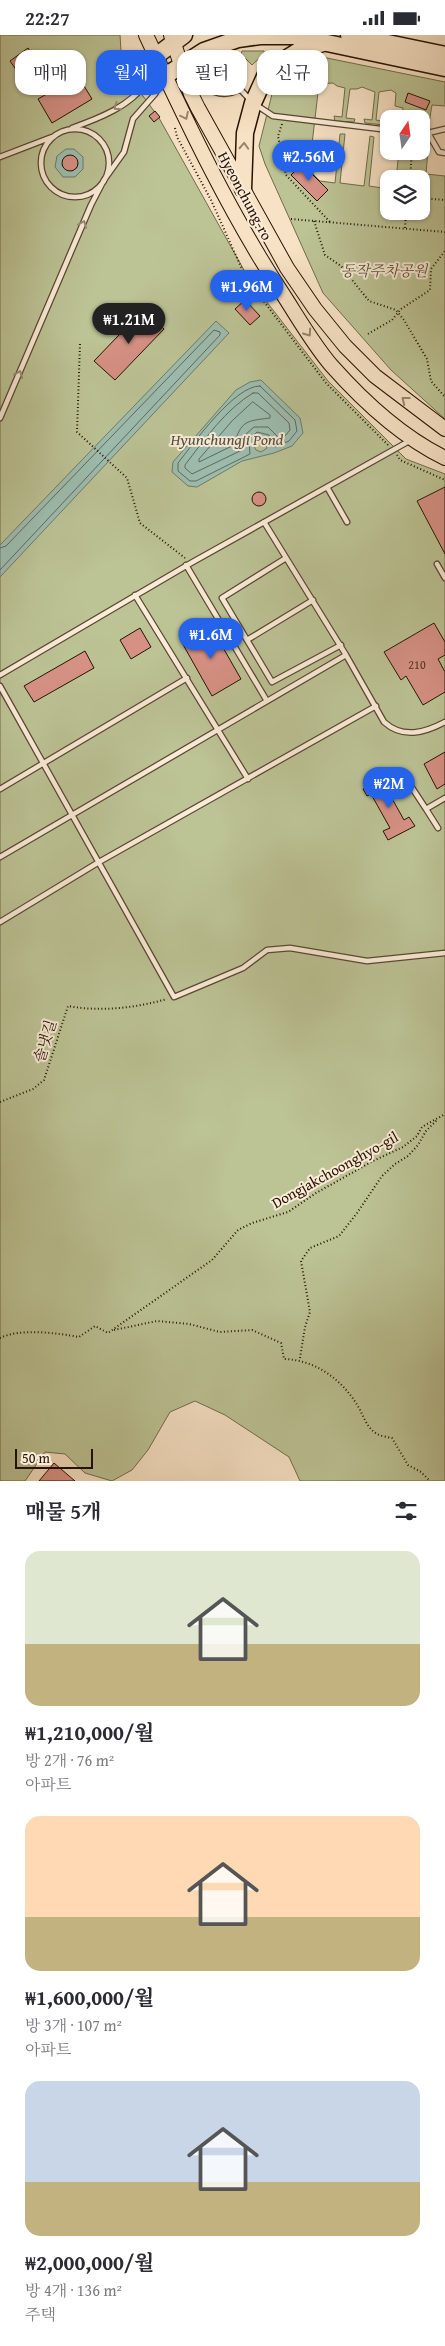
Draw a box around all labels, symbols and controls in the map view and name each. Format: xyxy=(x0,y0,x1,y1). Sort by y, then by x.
text: 22:27 xyxy=(25,4,70,32)
chip: 매매 xyxy=(15,50,86,95)
chip: 월세 xyxy=(96,50,167,95)
chip: 필터 xyxy=(177,50,247,95)
chip: 신규 xyxy=(257,50,328,95)
one-way arrow xyxy=(114,101,123,110)
north arrow xyxy=(380,110,430,160)
map controls xyxy=(380,110,430,220)
one-way arrow xyxy=(179,111,189,120)
pin: ₩2.56M xyxy=(268,139,350,182)
one-way arrow xyxy=(239,141,250,149)
text: ₩2.56M xyxy=(283,144,335,168)
street label: Hyeonchung-ro xyxy=(213,148,278,244)
button: layers xyxy=(380,170,430,220)
one-way arrow xyxy=(77,220,88,229)
park label: 동작주차공원 xyxy=(341,260,429,281)
pin: ₩1.96M xyxy=(206,269,288,312)
text: ₩1.96M xyxy=(221,274,273,298)
pin: ₩1.21M xyxy=(88,303,170,345)
text: ₩1.21M xyxy=(103,307,155,331)
one-way arrow xyxy=(302,327,311,337)
one-way arrow xyxy=(13,370,24,379)
one-way arrow xyxy=(402,398,411,406)
water label: Hyunchungji Pond xyxy=(169,427,284,451)
pin: ₩1.6M xyxy=(176,617,246,660)
text: ₩1.6M xyxy=(189,622,233,646)
house number: 210 xyxy=(408,656,426,673)
pin: ₩2M xyxy=(365,767,413,809)
text: ₩2M xyxy=(374,771,404,795)
street label: 솔냇길 xyxy=(28,1017,61,1065)
street label: Dongjakchoonghyo-gil xyxy=(268,1126,402,1213)
scale bar xyxy=(15,1446,92,1469)
text: 50 m xyxy=(22,1448,50,1468)
text: 매물 5개 xyxy=(25,1496,101,1527)
icon: filters xyxy=(392,1497,420,1525)
icon: home xyxy=(178,1584,268,1674)
text: ₩1,210,000/월 xyxy=(25,1717,154,1748)
text: 방 2개 · 76 m² xyxy=(25,1748,114,1772)
text: 아파트 xyxy=(25,1772,71,1796)
icon: home xyxy=(178,1849,268,1939)
text: ₩1,600,000/월 xyxy=(25,1982,154,2013)
text: 방 3개 · 107 m² xyxy=(25,2013,122,2037)
text: 아파트 xyxy=(25,2037,71,2061)
icon: home xyxy=(178,2114,268,2204)
text: ₩2,000,000/월 xyxy=(25,2247,154,2278)
text: 방 4개 · 136 m² xyxy=(25,2278,122,2302)
text: 주택 xyxy=(25,2302,56,2326)

